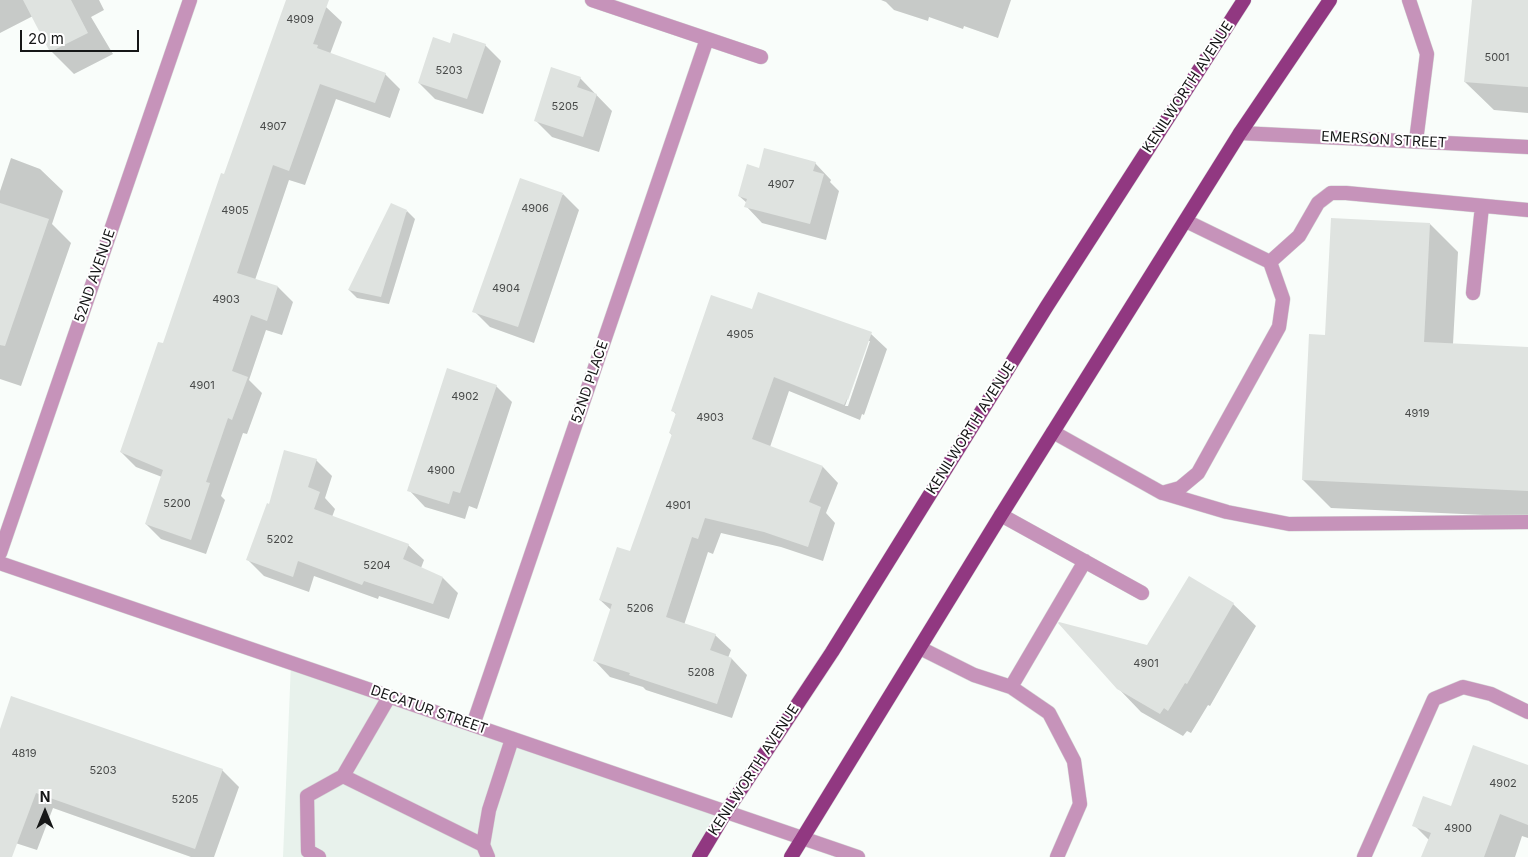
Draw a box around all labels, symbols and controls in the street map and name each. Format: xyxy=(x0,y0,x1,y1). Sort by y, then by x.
house number: 4909 xyxy=(286,13,314,27)
street label: KENILWORTH AVENUE xyxy=(1139,18,1237,156)
scale bar xyxy=(22,20,141,52)
text: 20 m xyxy=(28,29,64,48)
house number: 5001 xyxy=(1484,51,1510,65)
house number: 5203 xyxy=(435,64,463,78)
house number: 5205 xyxy=(551,100,579,114)
house number: 4907 xyxy=(260,120,286,134)
street label: EMERSON STREET xyxy=(1321,128,1447,152)
house number: 4907 xyxy=(768,178,794,192)
house number: 4906 xyxy=(521,202,549,216)
house number: 4905 xyxy=(221,204,249,218)
street label: 52ND AVENUE xyxy=(71,227,119,325)
house number: 4904 xyxy=(492,282,520,296)
house number: 4903 xyxy=(212,293,240,307)
house number: 4905 xyxy=(726,328,754,342)
street label: 52ND PLACE xyxy=(568,338,612,426)
street label: KENILWORTH AVENUE xyxy=(923,359,1019,497)
house number: 4901 xyxy=(189,379,215,393)
house number: 4902 xyxy=(451,390,479,404)
house number: 4919 xyxy=(1404,407,1430,421)
house number: 4903 xyxy=(696,411,724,425)
house number: 4900 xyxy=(427,464,455,478)
house number: 5200 xyxy=(163,497,191,511)
house number: 4901 xyxy=(665,499,691,513)
house number: 5202 xyxy=(266,533,294,547)
house number: 5204 xyxy=(363,559,391,573)
house number: 5206 xyxy=(626,602,654,616)
house number: 4901 xyxy=(1133,657,1159,671)
house number: 5208 xyxy=(687,666,715,680)
street label: DECATUR STREET xyxy=(368,682,490,738)
street label: KENILWORTH AVENUE xyxy=(705,701,803,839)
house number: 4819 xyxy=(11,747,37,761)
house number: 5203 xyxy=(89,764,117,778)
house number: 4902 xyxy=(1489,777,1517,791)
north arrow xyxy=(20,787,70,837)
text: N xyxy=(40,788,50,805)
house number: 5205 xyxy=(171,793,199,807)
house number: 4900 xyxy=(1444,822,1472,836)

